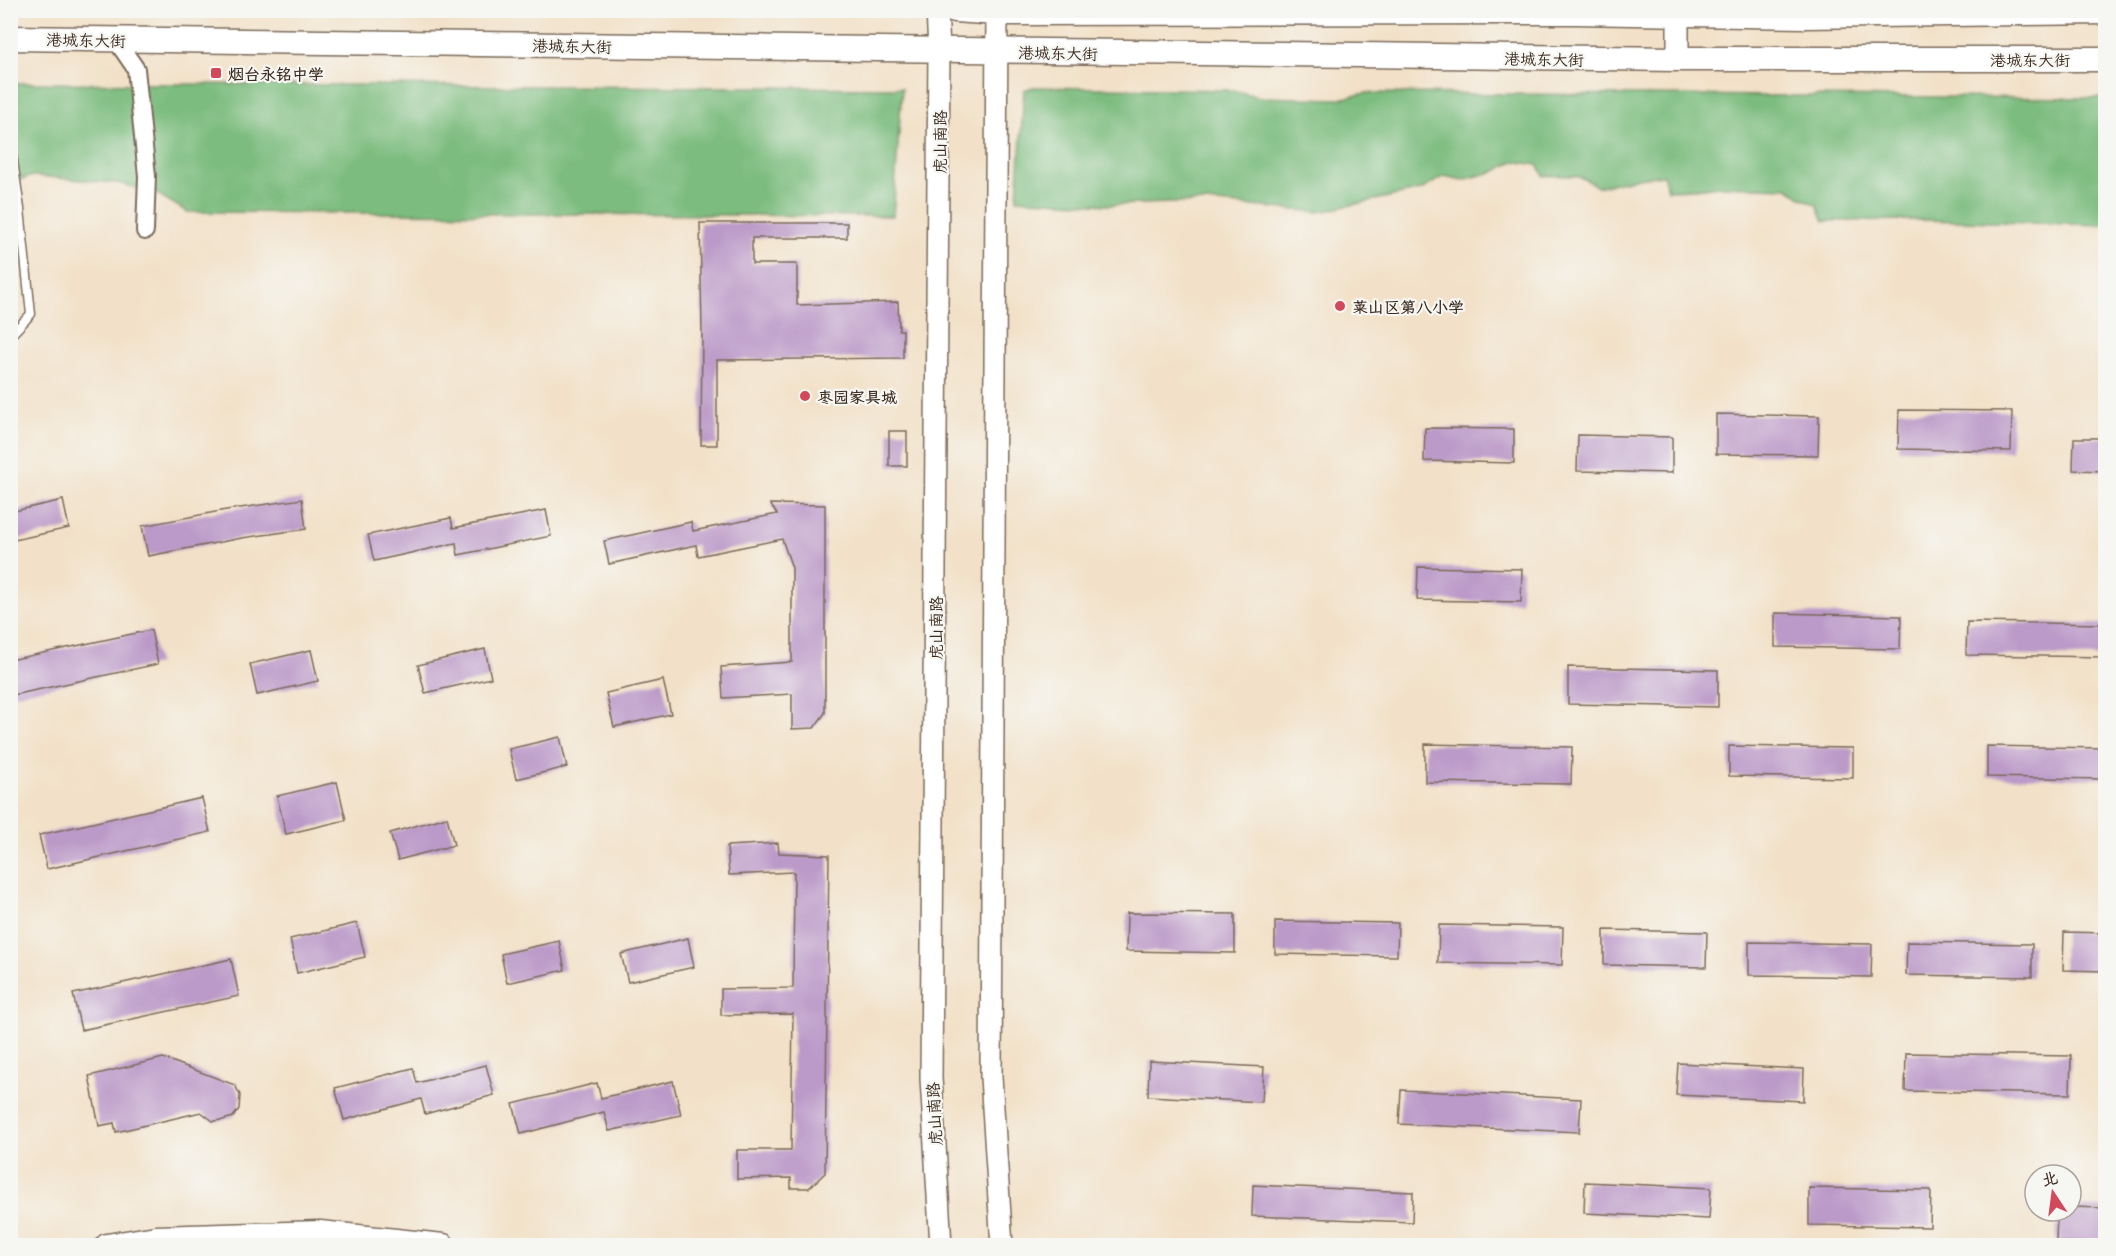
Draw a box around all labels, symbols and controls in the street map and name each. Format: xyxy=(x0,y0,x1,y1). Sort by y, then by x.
street label: 港城东大街 xyxy=(46,26,126,52)
street label: 港城东大街 xyxy=(532,32,612,58)
street label: 港城东大街 xyxy=(1018,39,1098,65)
street label: 港城东大街 xyxy=(1504,45,1584,71)
street label: 港城东大街 xyxy=(1990,47,2070,71)
place label: 烟台永铭中学 xyxy=(228,61,324,85)
marker: 烟台永铭中学 xyxy=(209,66,223,80)
street label: 虎山南路 xyxy=(927,110,951,174)
place label: 莱山区第八小学 xyxy=(1352,294,1464,318)
marker: 莱山区第八小学 xyxy=(1333,299,1347,313)
place label: 枣园家具城 xyxy=(817,384,897,408)
marker: 枣园家具城 xyxy=(798,389,812,403)
street label: 虎山南路 xyxy=(923,596,947,660)
street label: 虎山南路 xyxy=(919,1081,947,1147)
north arrow xyxy=(2023,1163,2083,1223)
text: 北 xyxy=(2039,1164,2060,1191)

